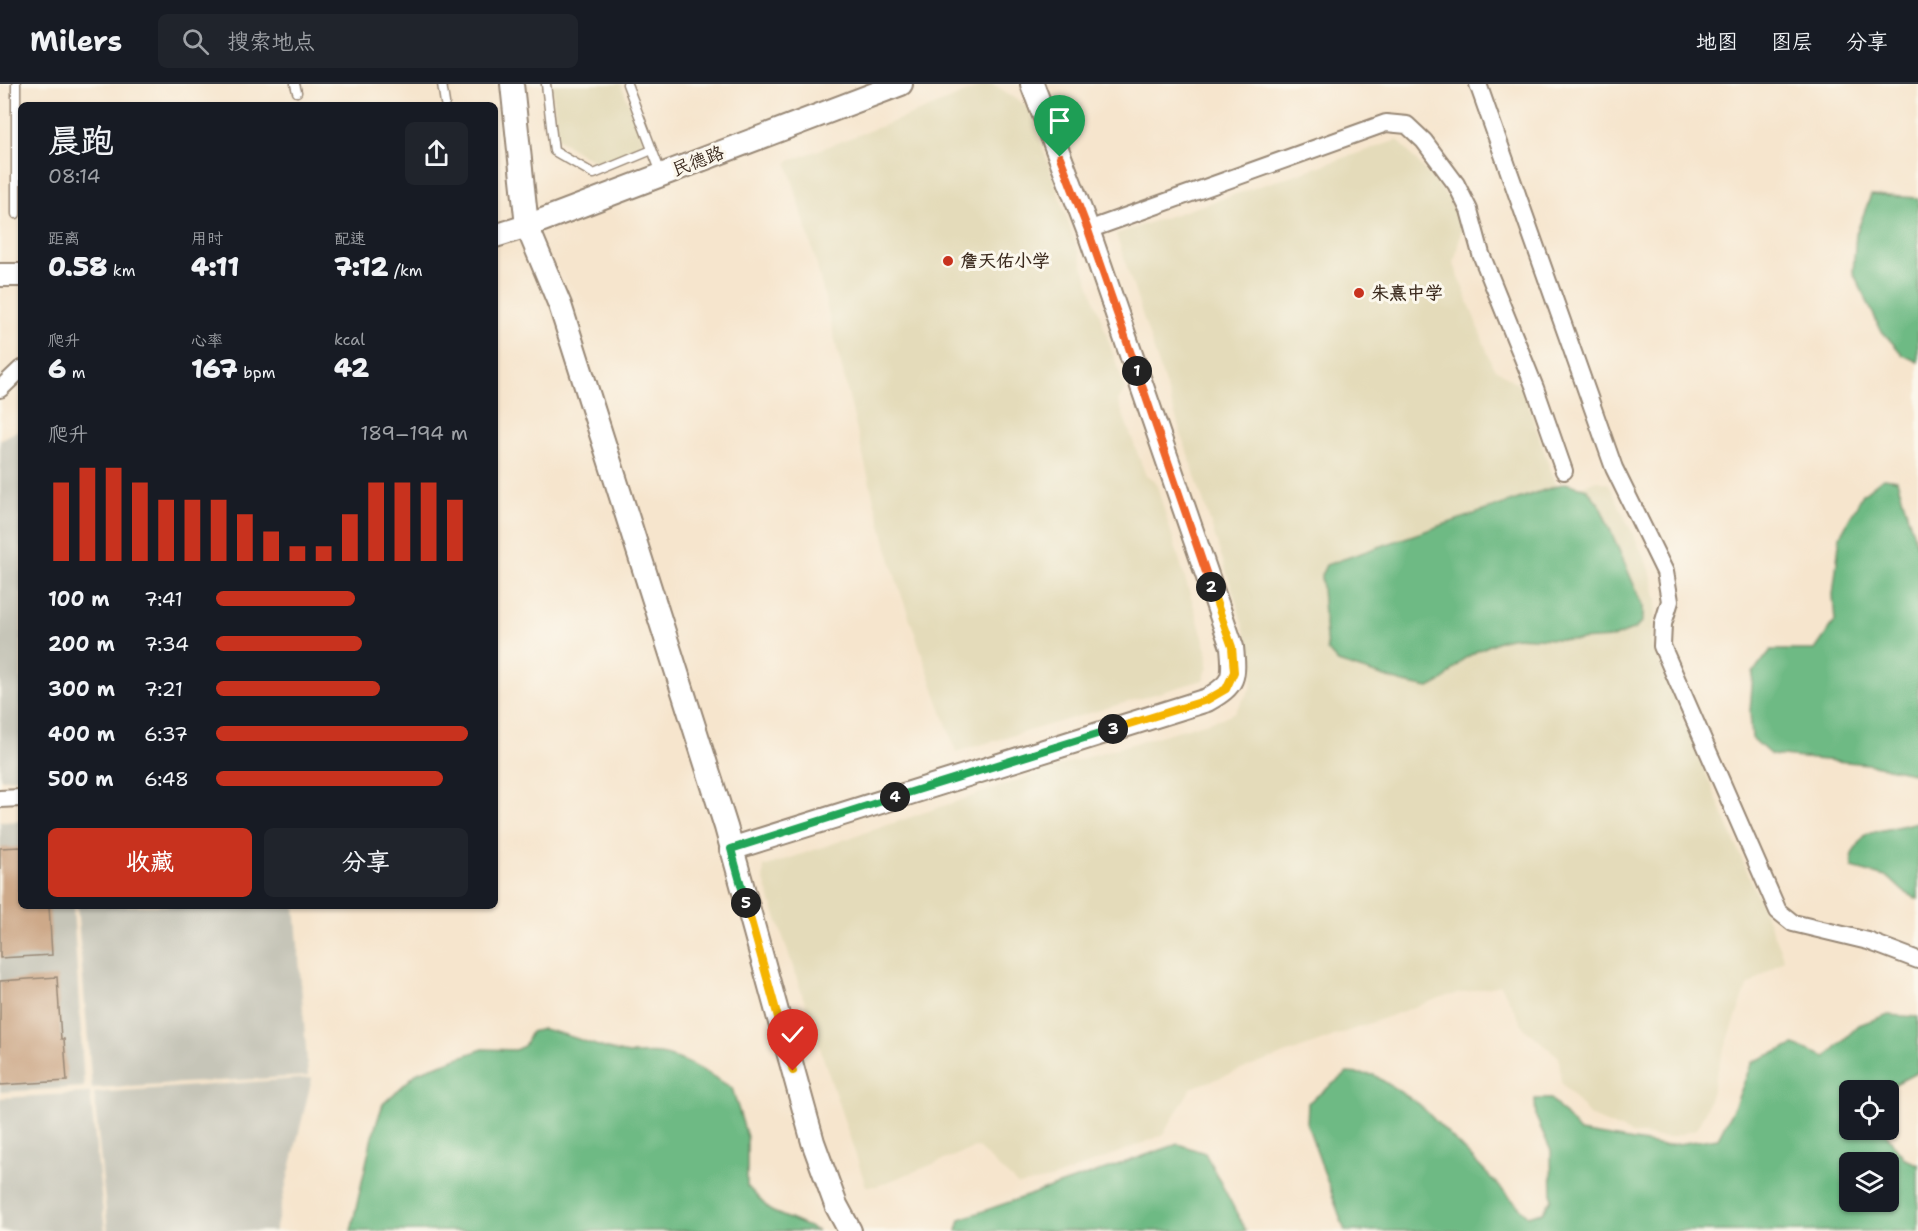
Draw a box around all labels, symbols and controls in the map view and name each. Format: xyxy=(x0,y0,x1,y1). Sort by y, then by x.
search box xyxy=(158,14,578,68)
text: Milers xyxy=(30,22,122,60)
icon: search xyxy=(179,25,212,58)
text: 搜索地点 xyxy=(227,27,315,56)
text: 地图 xyxy=(1696,28,1738,56)
text: 图层 xyxy=(1771,28,1813,56)
text: 分享 xyxy=(1846,28,1888,56)
pin xyxy=(1034,95,1085,157)
icon: arrive xyxy=(1043,104,1076,137)
text: 晨跑 xyxy=(48,118,114,163)
button: share xyxy=(405,122,468,185)
street label: 民德路 xyxy=(668,140,728,182)
text: 08:14 xyxy=(48,163,100,189)
text: 距离 xyxy=(48,228,80,249)
text: 用时 xyxy=(191,228,223,249)
text: 配速 xyxy=(334,228,366,249)
text: 0.58 xyxy=(48,249,107,284)
text: 4:11 xyxy=(191,249,239,284)
text: 7:12 xyxy=(334,249,389,284)
place label: 詹天佑小学 xyxy=(960,249,1050,273)
marker: 詹天佑小学 xyxy=(941,254,955,268)
text: km xyxy=(107,260,135,281)
text: /km xyxy=(389,260,423,281)
place label: 朱熹中学 xyxy=(1371,281,1443,305)
marker: 朱熹中学 xyxy=(1352,286,1366,300)
text: kcal xyxy=(334,329,365,350)
text: 爬升 xyxy=(48,330,80,351)
text: 心率 xyxy=(191,330,223,351)
text: 42 xyxy=(334,350,369,385)
text: 6 xyxy=(48,351,66,386)
text: 167 xyxy=(191,351,238,386)
pin: 1 xyxy=(1122,356,1152,386)
text: 1 xyxy=(1133,360,1141,381)
text: m xyxy=(66,362,85,383)
text: bpm xyxy=(238,362,275,383)
text: 189–194 m xyxy=(360,420,468,446)
text: 爬升 xyxy=(48,421,88,447)
pin: 2 xyxy=(1196,572,1226,602)
text: 2 xyxy=(1205,576,1217,597)
text: 100 m xyxy=(48,586,110,612)
text: 7:41 xyxy=(144,586,183,612)
text: 200 m xyxy=(48,631,115,657)
text: 7:34 xyxy=(144,631,189,657)
text: 300 m xyxy=(48,676,115,702)
text: 7:21 xyxy=(144,676,183,702)
pin: 3 xyxy=(1098,714,1128,744)
text: 3 xyxy=(1107,718,1119,739)
text: 400 m xyxy=(48,721,115,747)
text: 6:37 xyxy=(144,721,188,747)
text: 500 m xyxy=(48,766,114,792)
text: 6:48 xyxy=(144,766,189,792)
pin: 4 xyxy=(880,782,910,812)
text: 4 xyxy=(889,786,901,807)
button: 收藏 xyxy=(48,828,252,897)
button: 分享 xyxy=(264,828,468,897)
pin: 5 xyxy=(731,888,761,918)
text: 5 xyxy=(741,892,751,913)
pin xyxy=(767,1009,818,1071)
icon: check xyxy=(776,1018,809,1051)
map controls xyxy=(1839,1080,1899,1212)
button: locate xyxy=(1839,1080,1899,1140)
button: layers xyxy=(1839,1152,1899,1212)

